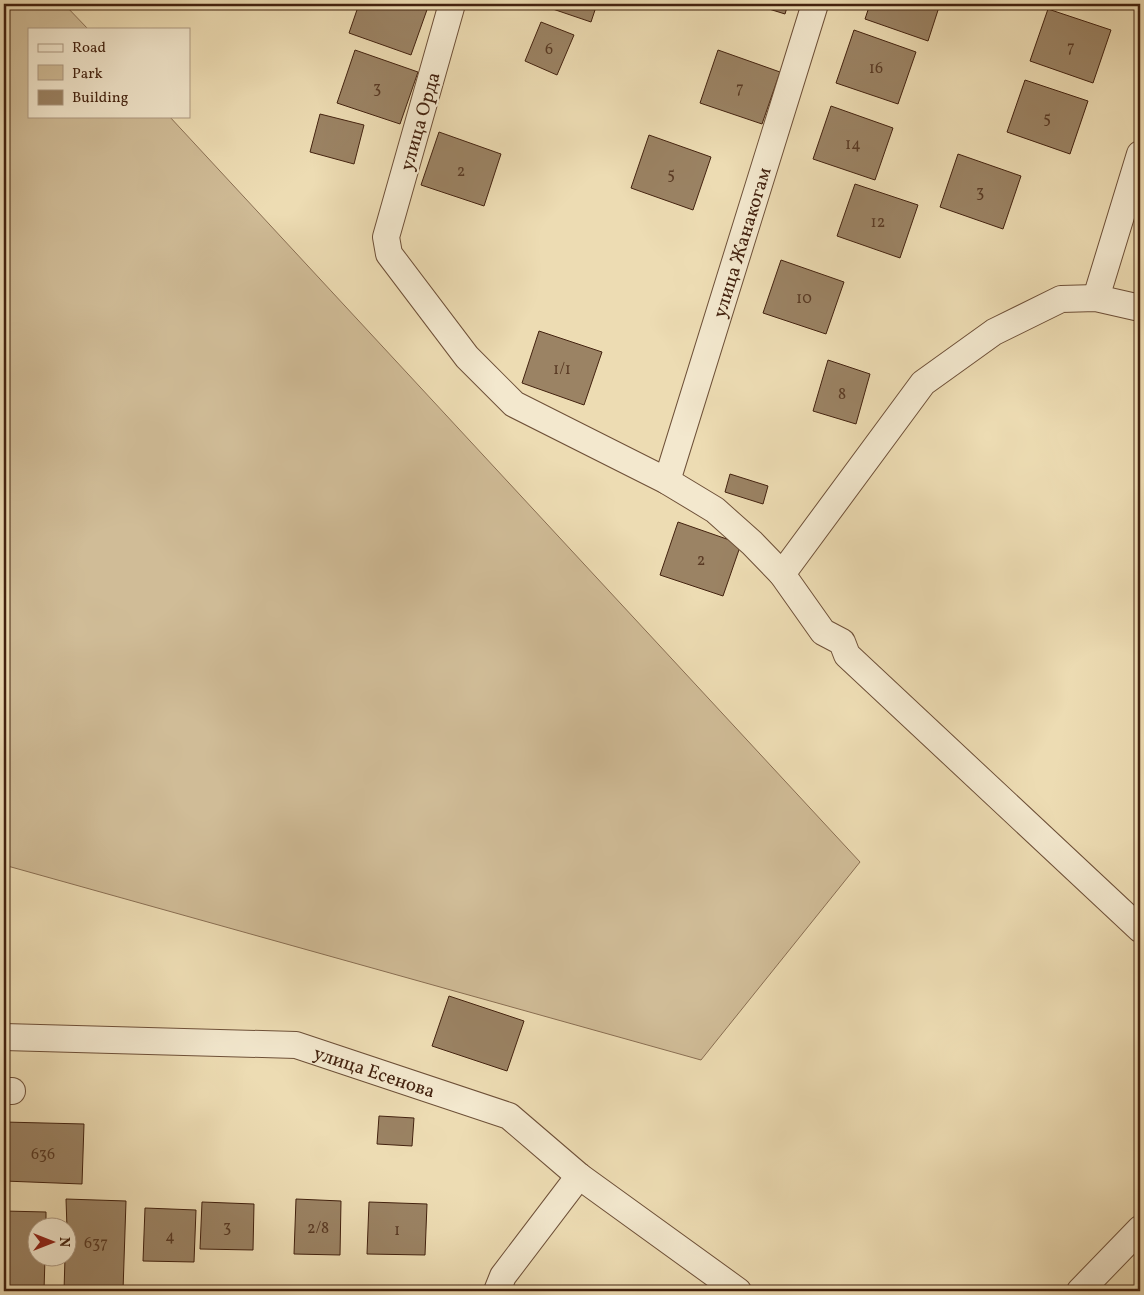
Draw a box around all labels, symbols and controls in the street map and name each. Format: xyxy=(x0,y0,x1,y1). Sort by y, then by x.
legend xyxy=(28,28,190,118)
house number: 7 xyxy=(1067,37,1075,59)
text: Road xyxy=(72,38,106,59)
house number: 6 xyxy=(545,39,553,61)
house number: 16 xyxy=(869,58,883,80)
text: Park xyxy=(72,64,103,85)
street label: улица Орда xyxy=(394,69,447,174)
house number: 3 xyxy=(373,78,381,100)
house number: 7 xyxy=(736,78,744,100)
text: Building xyxy=(72,88,129,109)
house number: 5 xyxy=(1043,108,1051,130)
house number: 14 xyxy=(845,134,861,156)
house number: 2 xyxy=(457,161,465,183)
house number: 5 xyxy=(667,164,675,186)
street label: улица Жанакогам xyxy=(707,164,779,321)
house number: 3 xyxy=(976,182,984,204)
house number: 12 xyxy=(871,212,885,234)
house number: 10 xyxy=(796,288,812,310)
house number: 1/1 xyxy=(553,359,571,381)
house number: 8 xyxy=(838,384,846,406)
house number: 2 xyxy=(697,550,705,572)
street label: улица Есенова xyxy=(310,1041,438,1105)
house number: 636 xyxy=(31,1144,55,1166)
house number: 3 xyxy=(223,1217,231,1239)
north arrow xyxy=(28,1218,78,1268)
house number: 2/8 xyxy=(307,1218,329,1240)
house number: 1 xyxy=(394,1220,400,1242)
house number: 4 xyxy=(165,1226,175,1248)
house number: 637 xyxy=(84,1233,108,1255)
text: N xyxy=(54,1237,73,1247)

